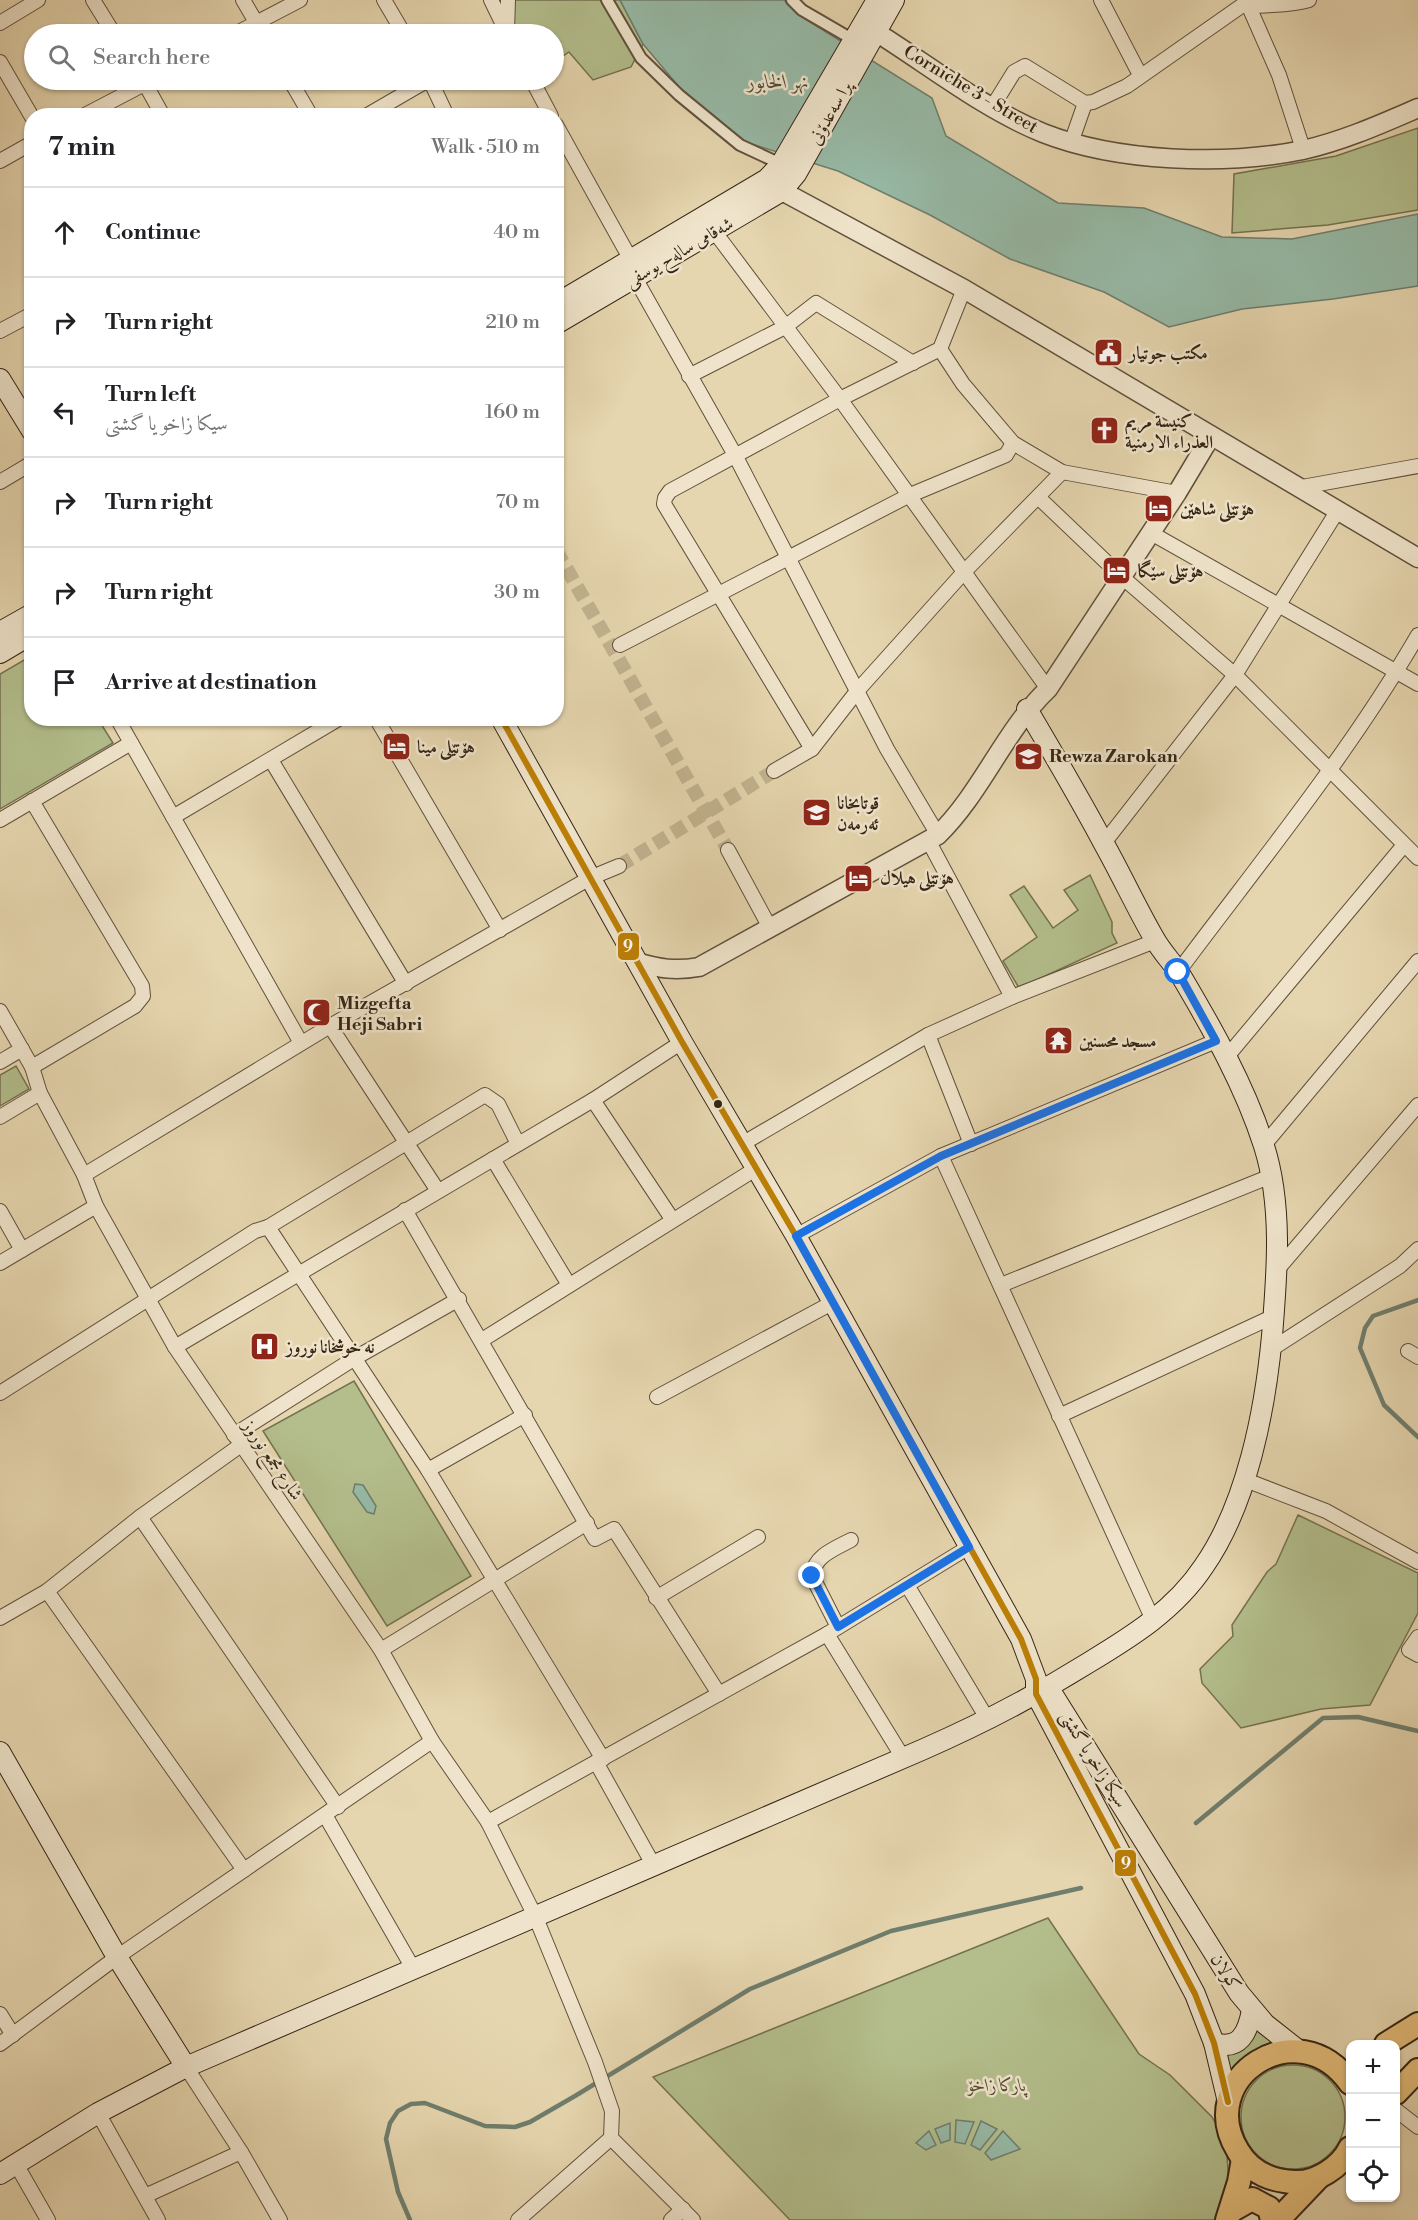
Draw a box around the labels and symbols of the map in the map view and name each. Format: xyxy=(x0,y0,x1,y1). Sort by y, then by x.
street label: Corniche 3 - Street xyxy=(899,40,1043,139)
water label: نهر الخابور xyxy=(745,70,809,95)
street label: پرا سەعدۆنی xyxy=(804,76,858,149)
street label: شەقامی سالەح یوسفی xyxy=(621,212,740,296)
public building icon: مکتب جوتیار xyxy=(1092,337,1124,369)
place label: مکتب جوتیار xyxy=(1127,342,1208,365)
place label: كنيسة مريم العذراء الارمنية xyxy=(1125,410,1213,454)
church icon: كنيسة مريم العذراء الارمنية xyxy=(1088,415,1120,447)
hotel icon: هۆتێلی شاهێن xyxy=(1143,493,1175,525)
place label: هۆتێلی شاهێن xyxy=(1180,498,1254,523)
hotel icon: هۆتێلی سێگا xyxy=(1101,555,1133,587)
place label: هۆتێلی سێگا xyxy=(1138,559,1203,585)
hotel icon: هۆتێلی مینا xyxy=(380,731,412,763)
place label: هۆتێلی مینا xyxy=(417,736,475,761)
school or university icon: Rewza Zarokan xyxy=(1012,740,1044,772)
place label: Rewza Zarokan xyxy=(1049,745,1178,768)
place label: قوتابخانا ئه‌رمه‌ن xyxy=(837,792,879,836)
school or university icon: قوتابخانا ئه‌رمه‌ن xyxy=(800,797,832,829)
hotel icon: هۆتێلی هیلال xyxy=(843,862,875,894)
place label: هۆتێلی هیلال xyxy=(880,867,954,892)
line badge: 9 xyxy=(617,932,640,961)
text: 9 xyxy=(623,937,633,957)
route start xyxy=(1164,958,1190,984)
place label: Mizgefta Heji Sabri xyxy=(337,992,423,1036)
mosque icon: Mizgefta Heji Sabri xyxy=(300,997,332,1029)
temple icon: مسجد محسنين xyxy=(1042,1025,1074,1057)
place label: مسجد محسنين xyxy=(1079,1030,1156,1053)
unlabelled marker xyxy=(712,1098,724,1110)
hospital icon: نه خوشخانا نوروز xyxy=(249,1331,281,1363)
place label: نه خوشخانا نوروز xyxy=(284,1336,375,1359)
street label: شارع مجمع نوروز xyxy=(233,1414,308,1507)
route end xyxy=(798,1562,824,1588)
street label: سیکا زاخو یا گشتى xyxy=(1054,1706,1133,1813)
line badge: 9 xyxy=(1114,1849,1137,1877)
text: 9 xyxy=(1121,1854,1131,1874)
street label: كولان xyxy=(1205,1949,1246,1995)
park label: پارکا زاخۆ xyxy=(967,2074,1028,2098)

